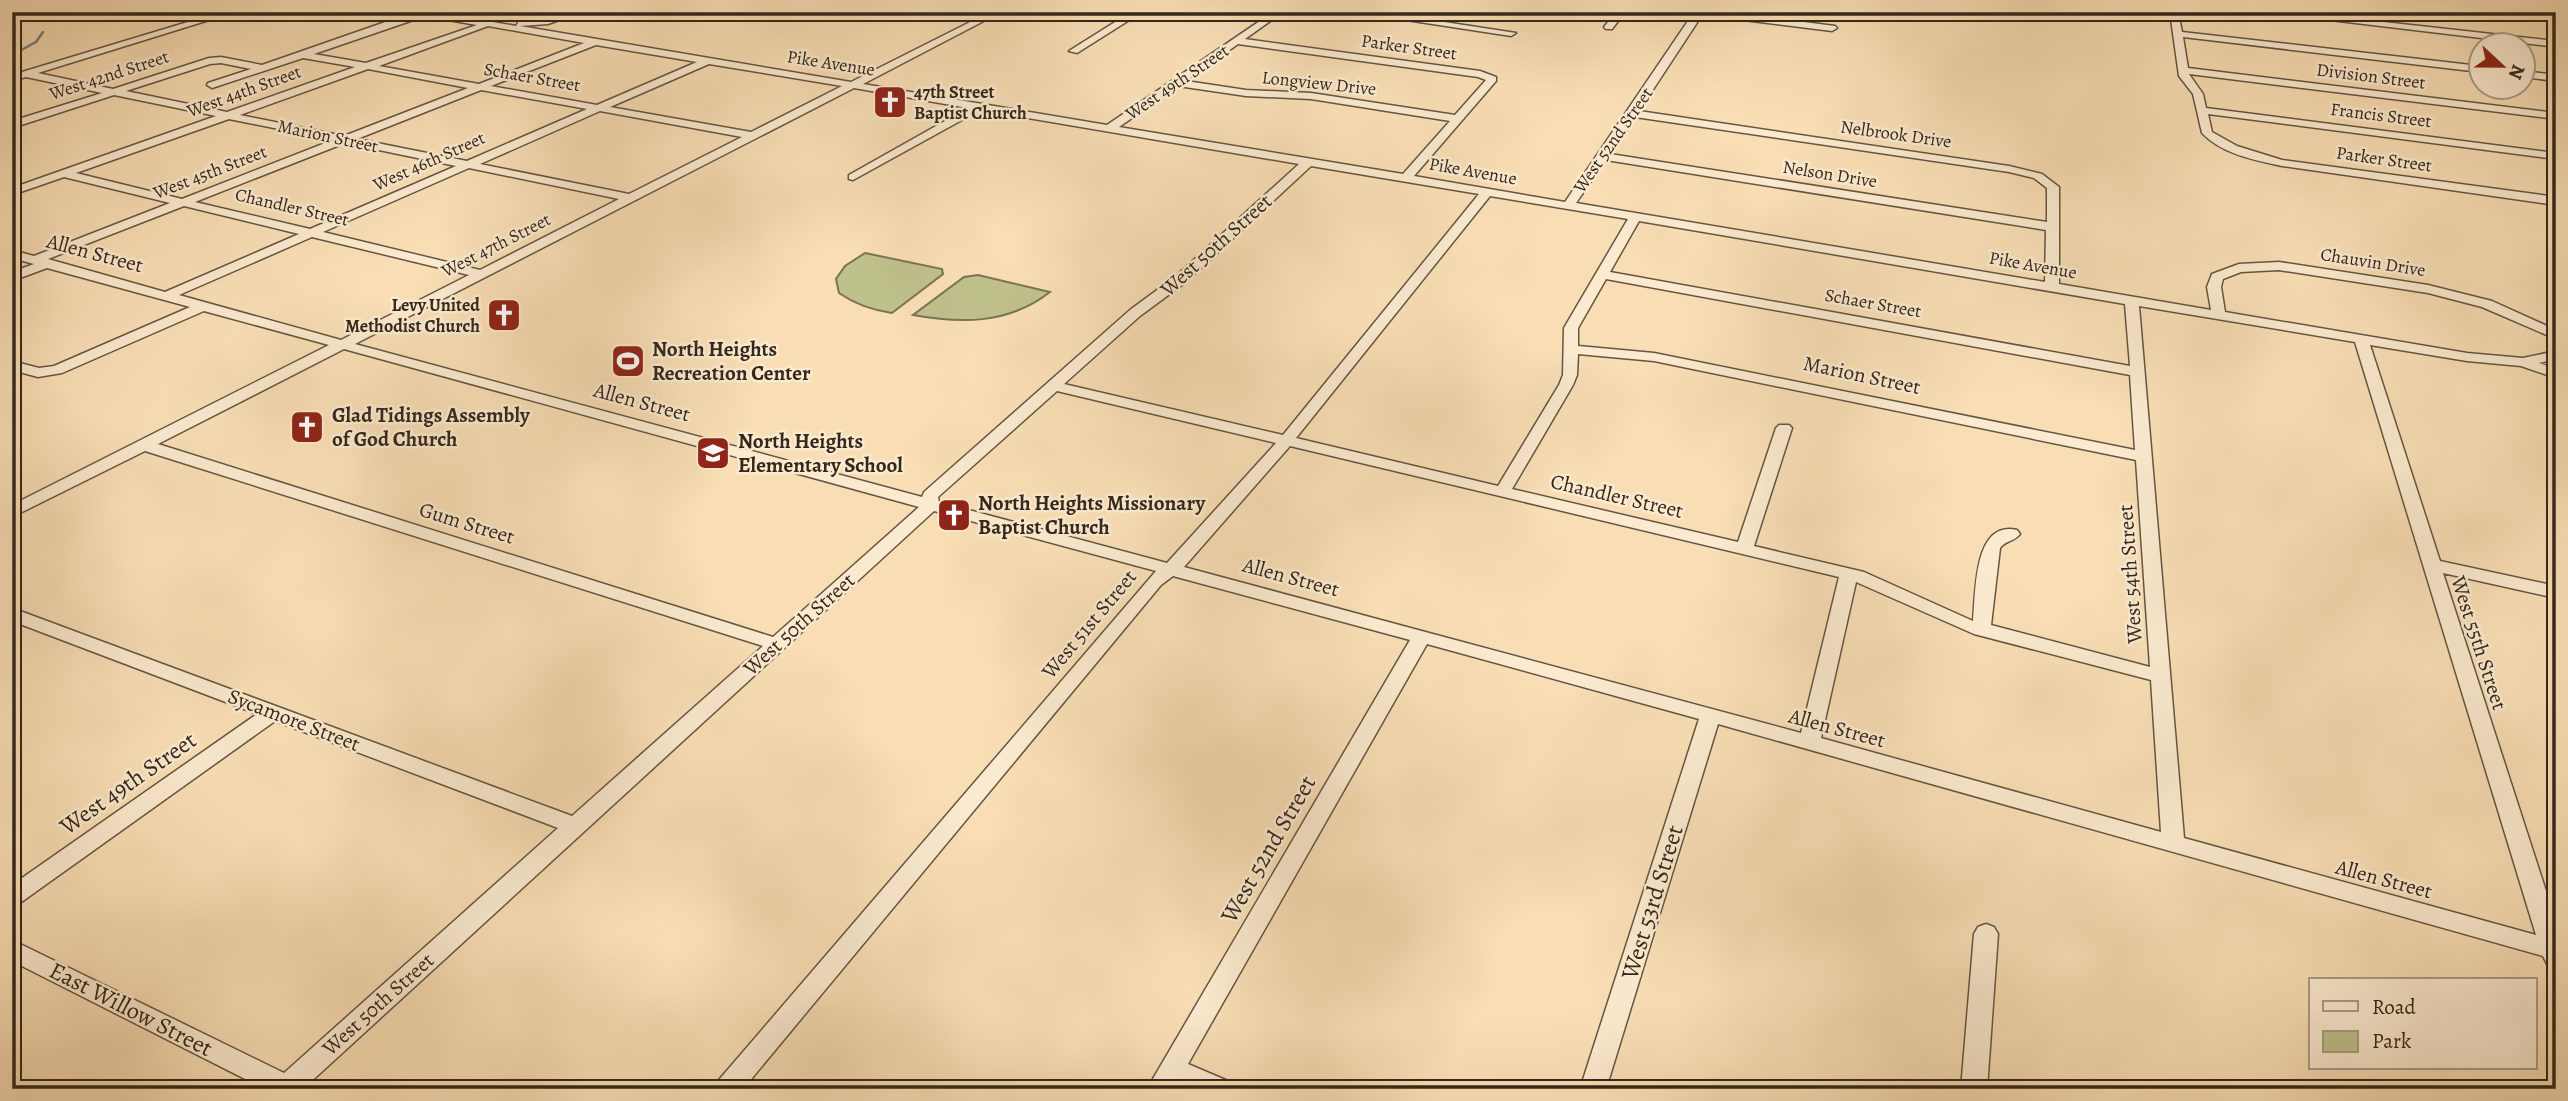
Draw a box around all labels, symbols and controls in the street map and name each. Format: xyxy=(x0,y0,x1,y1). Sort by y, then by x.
street label: Parker Street xyxy=(1360,28,1458,66)
north arrow xyxy=(2466,32,2536,102)
street label: West 49th Street xyxy=(1120,38,1233,126)
street label: West 42nd Street xyxy=(45,44,172,106)
street label: Pike Avenue xyxy=(785,44,877,82)
street label: Schaer Street xyxy=(482,57,582,97)
street label: Division Street xyxy=(2315,57,2427,95)
street label: West 44th Street xyxy=(183,59,304,123)
text: N xyxy=(2502,61,2531,83)
street label: Longview Drive xyxy=(1261,65,1377,101)
place label: 47th Street Baptist Church xyxy=(914,80,1027,125)
street label: West 52nd Street xyxy=(1567,82,1658,198)
church icon: 47th Street Baptist Church xyxy=(871,83,909,121)
street label: Francis Street xyxy=(2329,97,2433,133)
street label: Marion Street xyxy=(276,114,380,158)
street label: Nelbrook Drive xyxy=(1839,114,1953,154)
street label: West 46th Street xyxy=(368,126,489,197)
street label: West 45th Street xyxy=(149,139,270,205)
street label: Parker Street xyxy=(2335,140,2433,178)
street label: Pike Avenue xyxy=(1427,151,1519,191)
street label: Nelson Drive xyxy=(1781,155,1879,193)
street label: Chandler Street xyxy=(233,182,351,232)
street label: West 50th Street xyxy=(1153,187,1278,303)
street label: West 47th Street xyxy=(437,207,555,283)
street label: Allen Street xyxy=(43,226,146,279)
street label: Chauvin Drive xyxy=(2319,242,2427,282)
street label: Pike Avenue xyxy=(1987,245,2079,285)
street label: Schaer Street xyxy=(1823,283,1923,323)
place label: Levy United Methodist Church xyxy=(345,293,480,338)
church icon: Levy United Methodist Church xyxy=(485,296,523,334)
place label: North Heights Recreation Center xyxy=(652,335,811,387)
sports icon: North Heights Recreation Center xyxy=(609,342,647,380)
street label: Marion Street xyxy=(1801,349,1923,401)
street label: Allen Street xyxy=(590,375,693,428)
place label: Glad Tidings Assembly of God Church xyxy=(332,401,531,453)
church icon: Glad Tidings Assembly of God Church xyxy=(288,408,326,446)
place label: North Heights Elementary School xyxy=(738,427,903,479)
school or university icon: North Heights Elementary School xyxy=(694,434,732,472)
street label: Chandler Street xyxy=(1548,467,1686,525)
place label: North Heights Missionary Baptist Church xyxy=(978,489,1206,541)
street label: Gum Street xyxy=(416,495,518,551)
church icon: North Heights Missionary Baptist Church xyxy=(935,496,973,534)
street label: West 54th Street xyxy=(2111,503,2149,646)
street label: Allen Street xyxy=(1239,550,1342,603)
street label: West 51st Street xyxy=(1034,564,1143,685)
street label: West 50th Street xyxy=(736,566,861,682)
street label: West 55th Street xyxy=(2444,572,2514,713)
street label: Sycamore Street xyxy=(224,682,364,758)
street label: Allen Street xyxy=(1785,701,1888,754)
street label: West 49th Street xyxy=(52,724,203,843)
street label: West 52nd Street xyxy=(1212,769,1323,929)
street label: West 53rd Street xyxy=(1613,821,1691,984)
street label: Allen Street xyxy=(2332,852,2435,905)
street label: West 50th Street xyxy=(315,946,440,1062)
street label: East Willow Street xyxy=(44,954,218,1064)
legend xyxy=(2309,978,2536,1070)
text: Road xyxy=(2372,993,2416,1021)
text: Park xyxy=(2372,1027,2412,1055)

